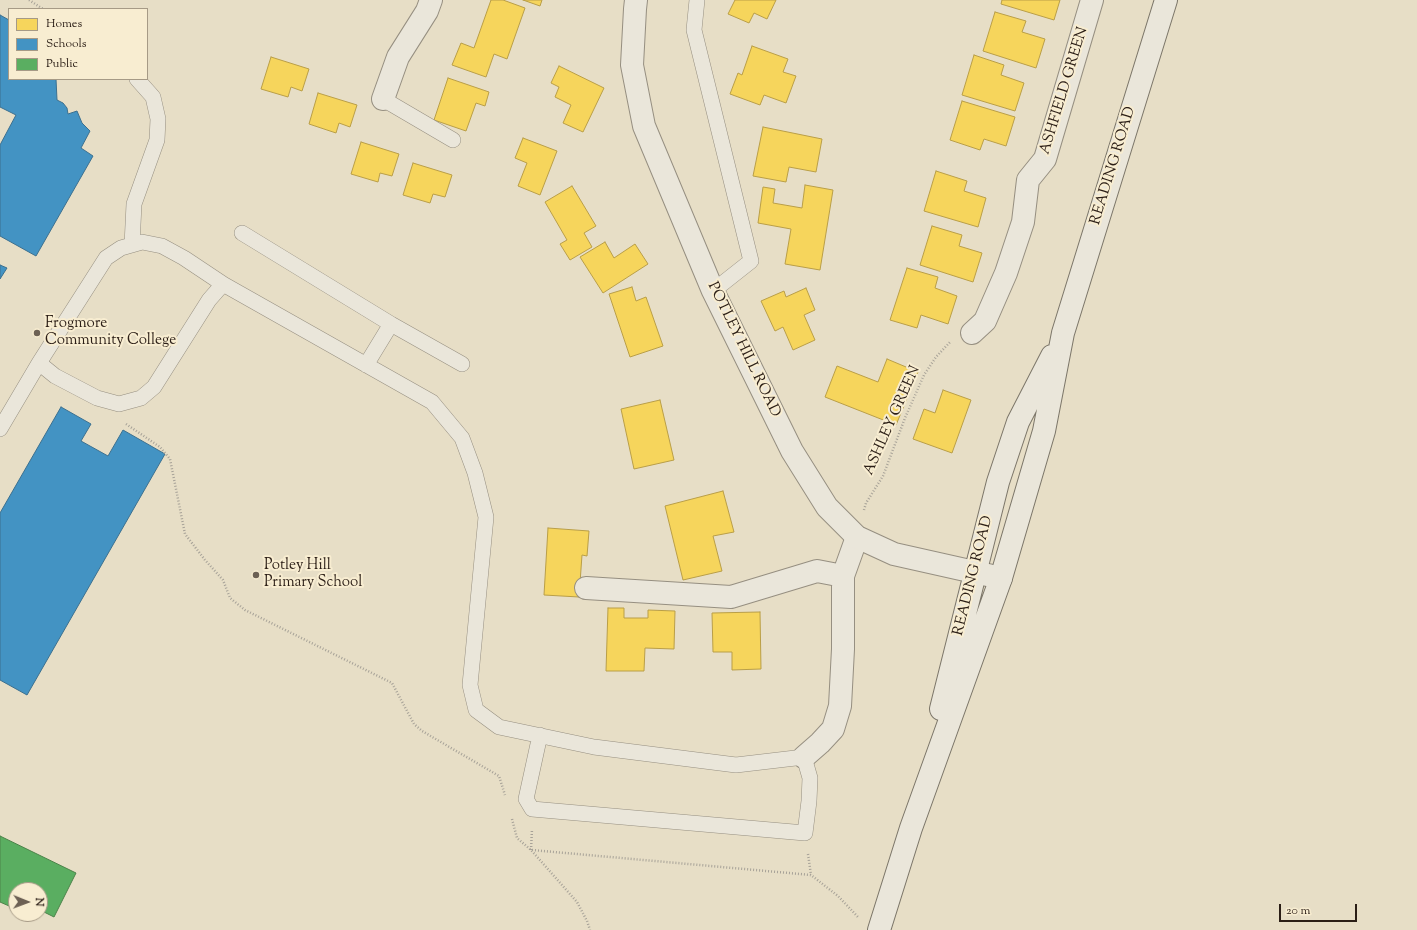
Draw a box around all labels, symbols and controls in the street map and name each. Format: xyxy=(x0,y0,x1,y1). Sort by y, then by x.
legend xyxy=(8,8,148,80)
text: Homes xyxy=(46,15,82,33)
street label: ASHFIELD GREEN xyxy=(1037,25,1093,157)
text: Schools xyxy=(46,35,87,53)
text: Public xyxy=(46,55,78,73)
street label: READING ROAD xyxy=(1087,105,1141,227)
street label: POTLEY HILL ROAD xyxy=(702,279,784,421)
place label: Frogmore Community College xyxy=(45,315,176,350)
marker: Frogmore Community College xyxy=(32,328,42,338)
street label: ASHLEY GREEN xyxy=(861,363,925,479)
street label: READING ROAD xyxy=(950,514,998,638)
place label: Potley Hill Primary School xyxy=(264,557,362,592)
marker: Potley Hill Primary School xyxy=(251,570,261,580)
north arrow xyxy=(8,882,48,922)
scale bar xyxy=(1281,896,1359,922)
text: N xyxy=(31,898,47,907)
text: 20 m xyxy=(1286,902,1310,920)

